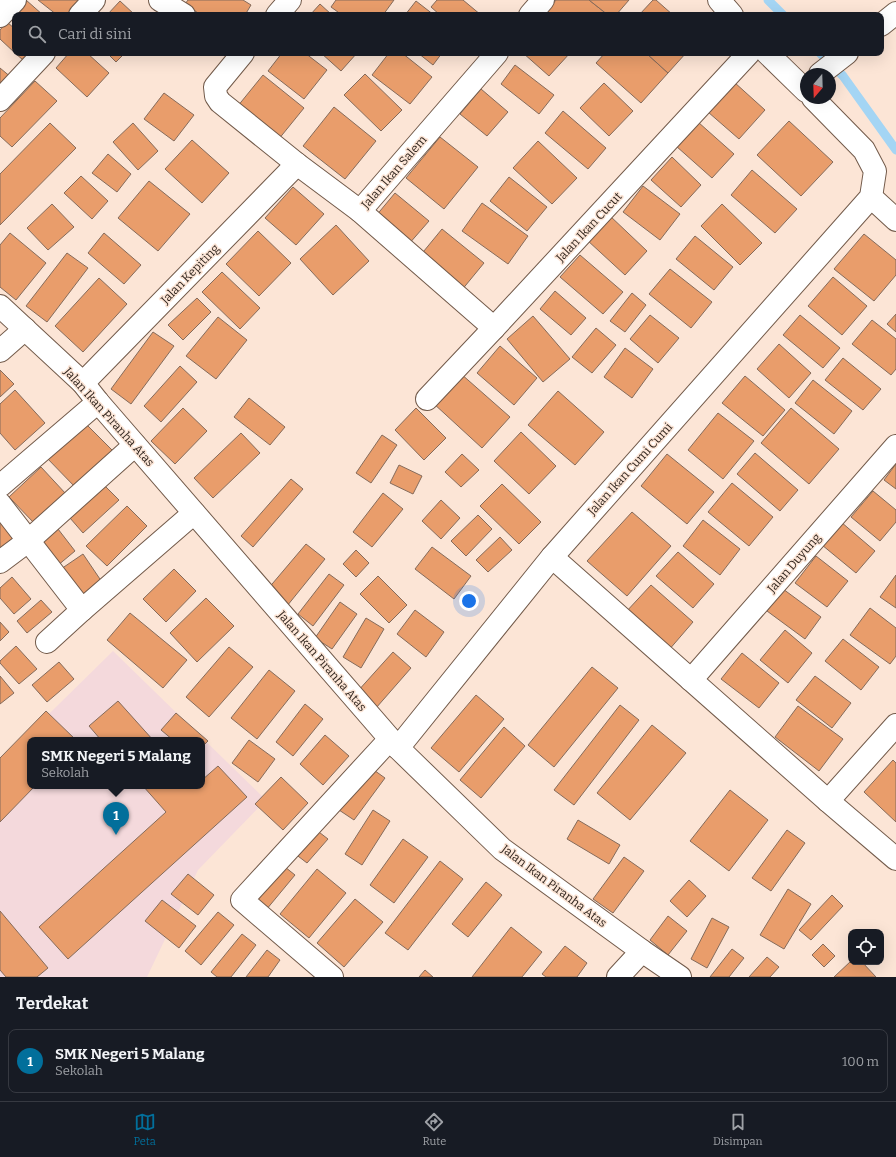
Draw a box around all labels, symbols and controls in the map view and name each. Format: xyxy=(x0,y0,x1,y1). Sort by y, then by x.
search box xyxy=(12,12,884,56)
icon: search xyxy=(26,23,48,45)
text: Cari di sini xyxy=(58,25,131,43)
north arrow xyxy=(800,68,836,104)
street label: Jalan Ikan Salem xyxy=(358,132,430,212)
street label: Jalan Ikan Cucut xyxy=(553,189,625,265)
street label: Jalan Kepiting xyxy=(157,241,222,308)
street label: Jalan Ikan Piranha Atas xyxy=(60,364,157,469)
street label: Jalan Ikan Cumi Cumi xyxy=(584,420,675,519)
street label: Jalan Duyung xyxy=(764,530,824,596)
your location xyxy=(459,591,479,611)
street label: Jalan Ikan Piranha Atas xyxy=(274,607,369,714)
popup xyxy=(27,737,205,789)
text: SMK Negeri 5 Malang xyxy=(41,747,191,765)
text: Sekolah xyxy=(41,765,89,780)
pin: 1 xyxy=(103,802,129,835)
street label: Jalan Ikan Piranha Atas xyxy=(498,841,610,930)
map controls xyxy=(848,929,884,965)
button: locate xyxy=(848,929,884,965)
text: Terdekat xyxy=(16,993,88,1014)
text: SMK Negeri 5 Malang xyxy=(55,1045,205,1063)
text: 1 xyxy=(27,1054,33,1069)
text: 100 m xyxy=(842,1054,879,1069)
text: Sekolah xyxy=(55,1063,103,1078)
tab: Peta xyxy=(133,1111,156,1148)
tab: Rute xyxy=(422,1111,446,1148)
tab: Disimpan xyxy=(713,1111,763,1148)

